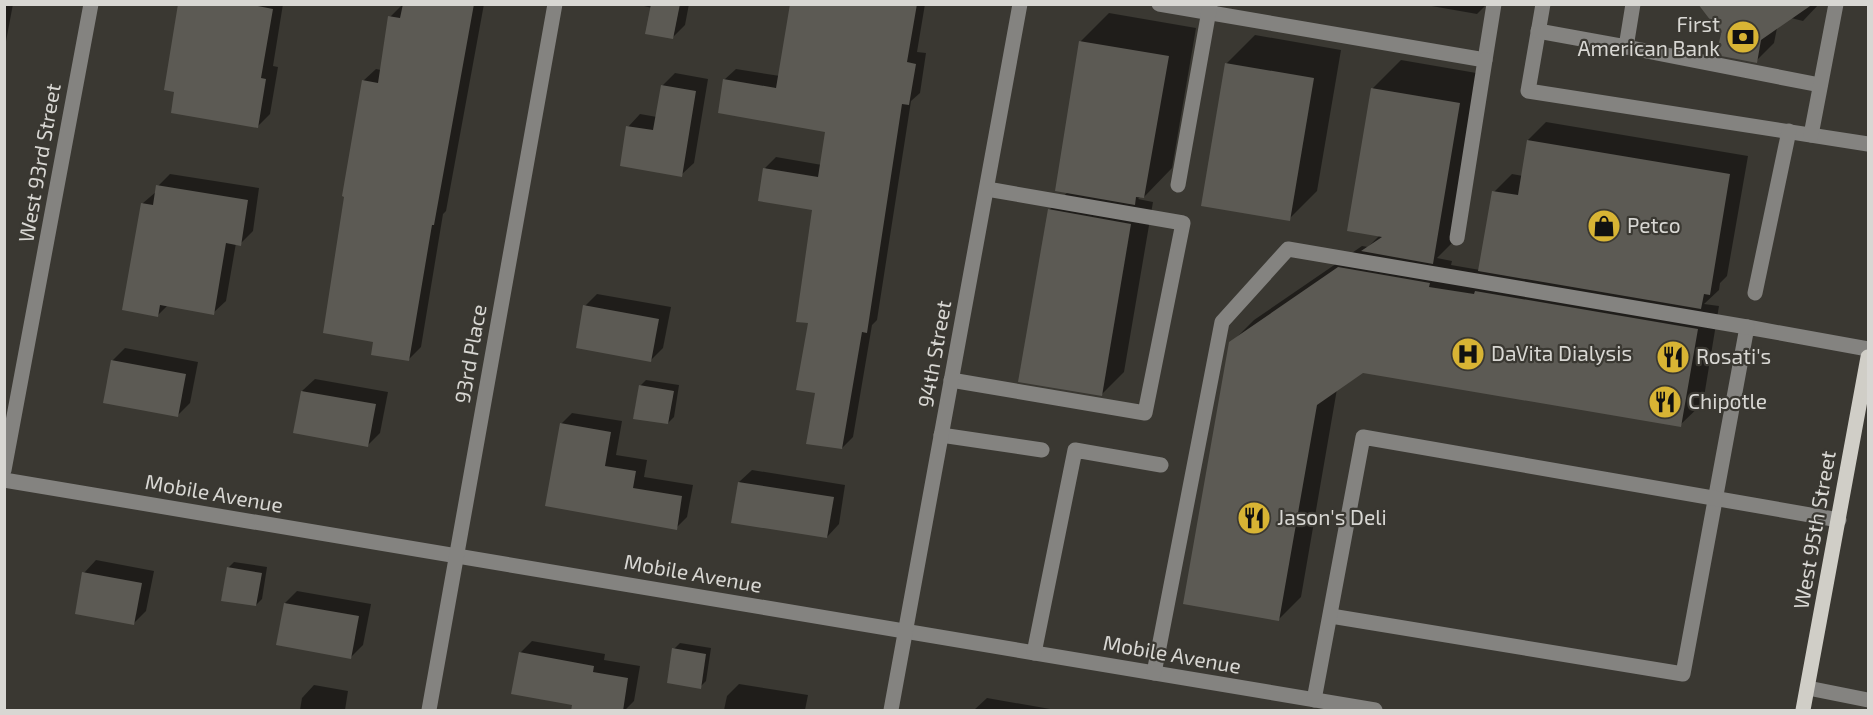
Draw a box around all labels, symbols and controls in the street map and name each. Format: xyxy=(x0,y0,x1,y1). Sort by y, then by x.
place label: First American Bank xyxy=(1578,11,1720,60)
bank icon: First American Bank xyxy=(1725,19,1761,55)
street label: West 93rd Street xyxy=(12,81,65,244)
shop icon: Petco xyxy=(1586,208,1622,244)
place label: Petco xyxy=(1627,212,1681,237)
street label: 94th Street xyxy=(912,298,955,409)
street label: 93rd Place xyxy=(449,302,491,405)
hospital icon: DaVita Dialysis xyxy=(1450,336,1486,372)
restaurant icon: Rosati's xyxy=(1655,339,1691,375)
place label: DaVita Dialysis xyxy=(1491,340,1632,365)
place label: Rosati's xyxy=(1696,343,1771,368)
restaurant icon: Chipotle xyxy=(1647,384,1683,420)
place label: Chipotle xyxy=(1688,388,1767,413)
street label: West 95th Street xyxy=(1787,448,1840,611)
street label: Mobile Avenue xyxy=(143,468,285,517)
restaurant icon: Jason's Deli xyxy=(1236,500,1272,536)
place label: Jason's Deli xyxy=(1277,504,1387,529)
street label: Mobile Avenue xyxy=(622,548,764,597)
street label: Mobile Avenue xyxy=(1101,629,1243,678)

